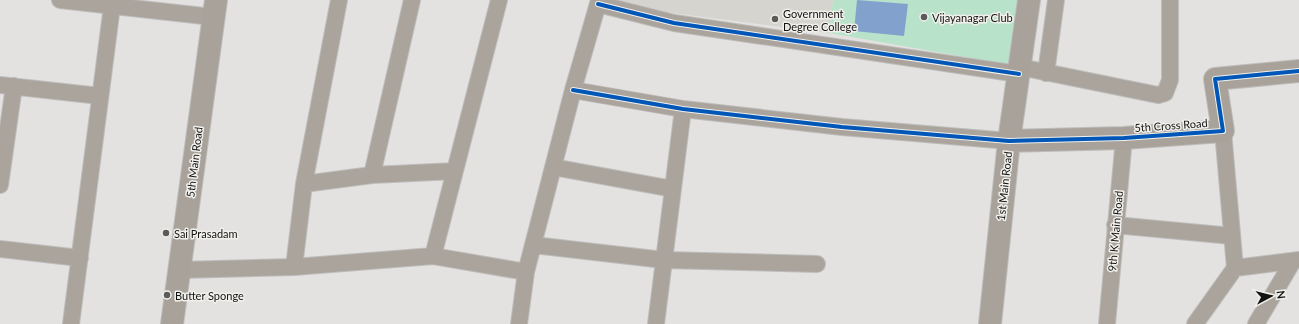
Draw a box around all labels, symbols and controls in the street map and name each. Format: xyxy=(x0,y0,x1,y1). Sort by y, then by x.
place label: Government Degree College xyxy=(783,7,857,33)
place label: Vijayanagar Club xyxy=(932,11,1013,24)
marker: Vijayanagar Club xyxy=(919,12,929,22)
marker: Government Degree College xyxy=(770,14,780,24)
street label: 5th Cross Road xyxy=(1134,116,1208,134)
street label: 5th Main Road xyxy=(183,126,205,198)
street label: 1st Main Road xyxy=(994,151,1014,221)
street label: 9th K Main Road xyxy=(1105,190,1125,272)
place label: Sai Prasadam xyxy=(174,227,238,240)
marker: Sai Prasadam xyxy=(161,228,171,238)
north arrow xyxy=(1251,276,1291,316)
place label: Butter Sponge xyxy=(175,289,244,302)
marker: Butter Sponge xyxy=(162,290,172,300)
text: N xyxy=(1274,290,1288,300)

